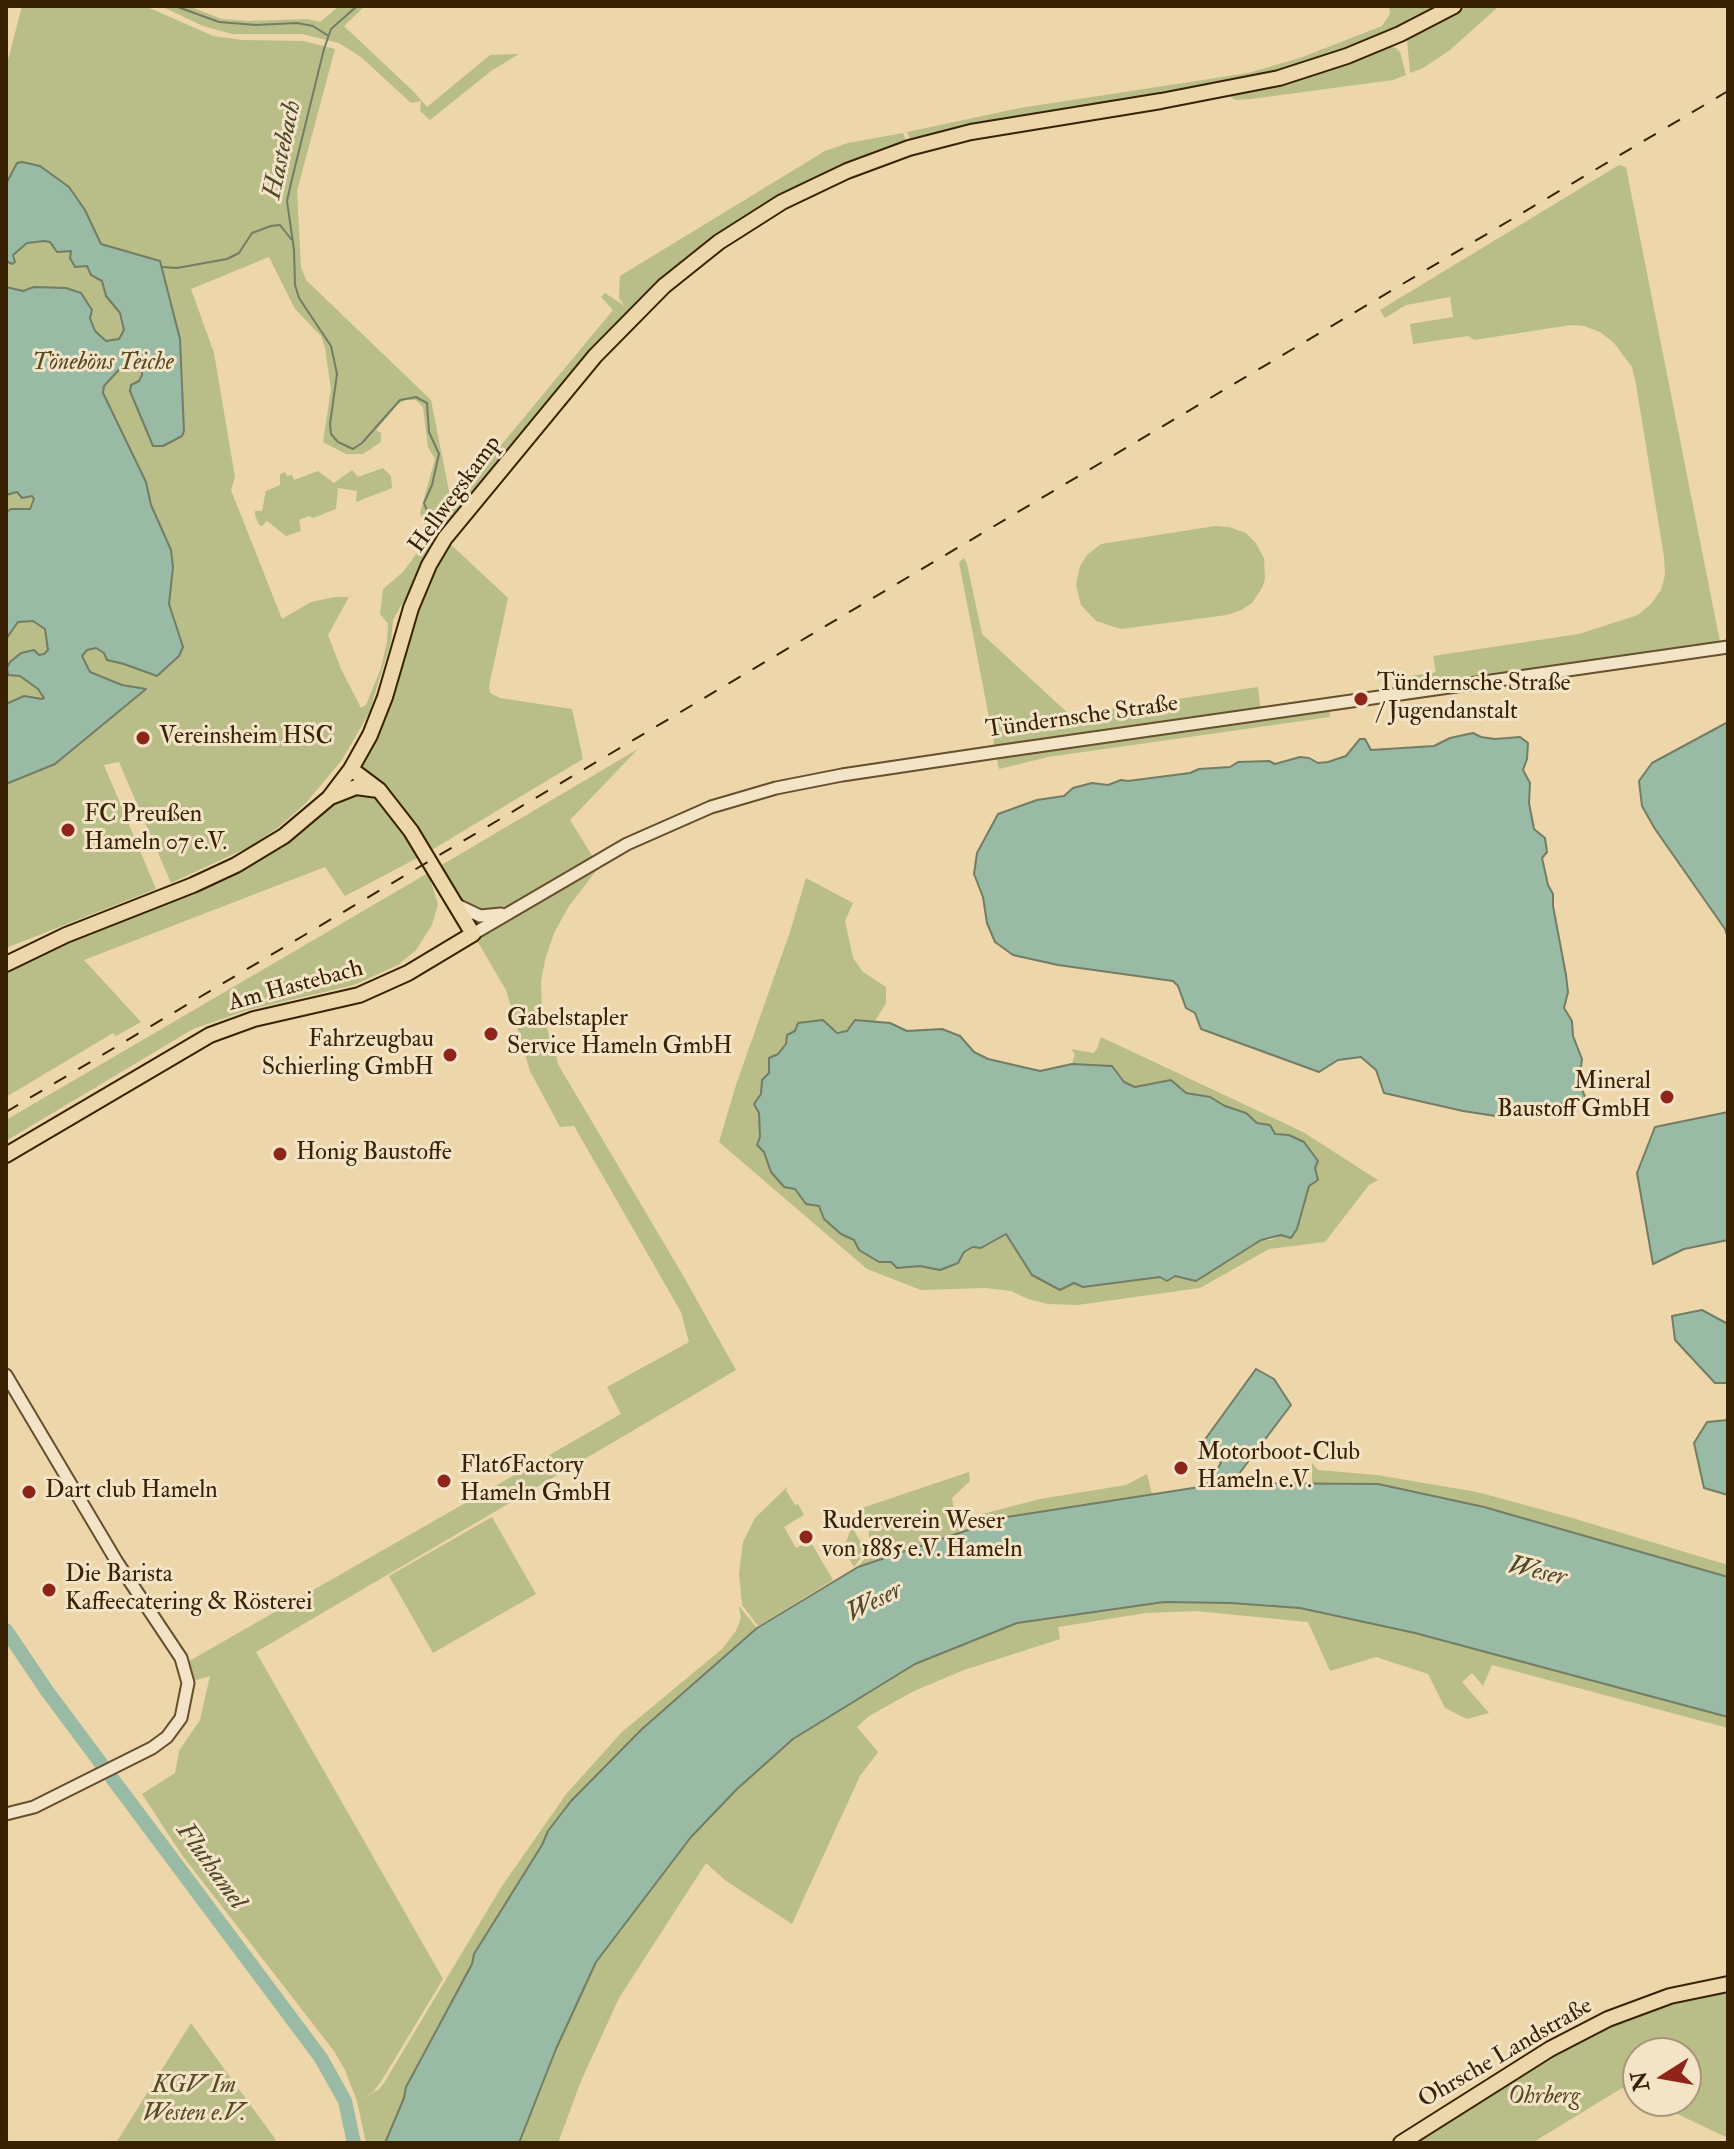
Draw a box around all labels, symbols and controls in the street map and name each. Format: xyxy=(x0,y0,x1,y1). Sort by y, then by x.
water label: Hastebach xyxy=(258,98,310,202)
park label: Töneböns Teiche xyxy=(32,350,174,378)
street label: Hellwegskamp xyxy=(404,431,508,559)
place label: Tündernsche Straße / Jugendanstalt xyxy=(1377,671,1571,727)
street label: Tündernsche Straße xyxy=(984,690,1180,746)
marker: Tündernsche Straße / Jugendanstalt xyxy=(1352,690,1370,708)
place label: Vereinsheim HSC xyxy=(159,724,333,752)
marker: Vereinsheim HSC xyxy=(134,729,152,747)
place label: FC Preußen Hameln 07 e.V. xyxy=(84,802,227,858)
marker: FC Preußen Hameln 07 e.V. xyxy=(59,821,77,839)
street label: Am Hastebach xyxy=(225,955,367,1019)
place label: Gabelstapler Service Hameln GmbH xyxy=(507,1006,732,1062)
marker: Gabelstapler Service Hameln GmbH xyxy=(482,1025,500,1043)
place label: Fahrzeugbau Schierling GmbH xyxy=(262,1027,434,1083)
marker: Fahrzeugbau Schierling GmbH xyxy=(441,1046,459,1064)
place label: Mineral Baustoff GmbH xyxy=(1497,1069,1651,1125)
marker: Mineral Baustoff GmbH xyxy=(1658,1088,1676,1106)
place label: Honig Baustoffe xyxy=(296,1140,452,1168)
marker: Honig Baustoffe xyxy=(271,1145,289,1163)
place label: Motorboot-Club Hameln e.V. xyxy=(1197,1440,1360,1496)
place label: Flat6Factory Hameln GmbH xyxy=(460,1453,611,1509)
marker: Motorboot-Club Hameln e.V. xyxy=(1172,1459,1190,1477)
marker: Flat6Factory Hameln GmbH xyxy=(435,1472,453,1490)
place label: Dart club Hameln xyxy=(45,1478,218,1506)
marker: Dart club Hameln xyxy=(20,1483,38,1501)
place label: Ruderverein Weser von 1885 e.V. Hameln xyxy=(822,1509,1023,1565)
marker: Ruderverein Weser von 1885 e.V. Hameln xyxy=(797,1528,815,1546)
water label: Weser xyxy=(1505,1551,1569,1595)
place label: Die Barista Kaffeecatering & Rösterei xyxy=(65,1562,312,1618)
water label: Weser xyxy=(842,1576,908,1630)
marker: Die Barista Kaffeecatering & Rösterei xyxy=(40,1581,58,1599)
water label: Fluthamel xyxy=(168,1818,252,1916)
street label: Ohrsche Landstraße xyxy=(1414,1993,1598,2115)
north arrow xyxy=(1622,2037,1702,2117)
text: N xyxy=(1625,2069,1656,2094)
park label: KGV Im Westen e.V. xyxy=(143,2073,245,2129)
park label: Ohrberg xyxy=(1508,2084,1580,2112)

